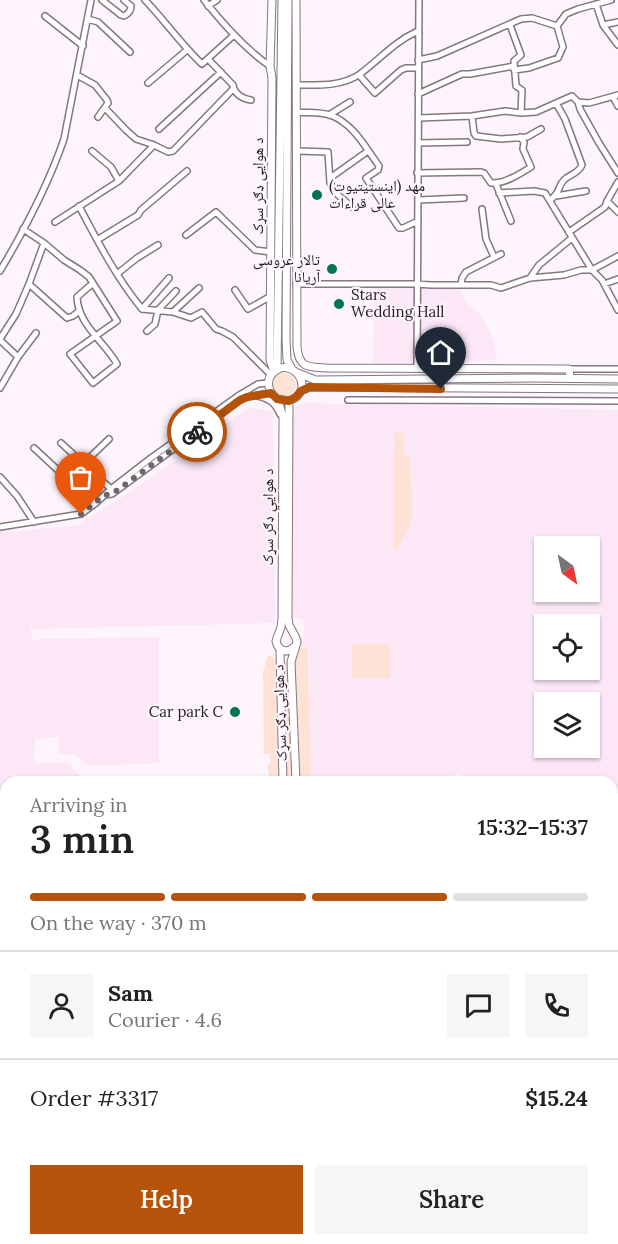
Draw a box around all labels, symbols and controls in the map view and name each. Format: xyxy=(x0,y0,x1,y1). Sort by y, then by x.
street label: د هوایی ډګر سړک xyxy=(248,138,268,234)
place label: مهد (اینستیتیوت) عالی قراءات xyxy=(329,176,425,213)
marker: مهد (اینستیتیوت) عالی قراءات xyxy=(310,188,324,202)
place label: تالار عروسی آریانا xyxy=(253,250,321,286)
marker: تالار عروسی آریانا xyxy=(325,262,339,276)
place label: Stars Wedding Hall xyxy=(351,285,444,321)
marker: Stars Wedding Hall xyxy=(332,297,346,311)
pin xyxy=(415,327,466,389)
icon: home xyxy=(424,336,457,369)
courier xyxy=(167,402,227,462)
icon: bike xyxy=(181,416,214,449)
pin xyxy=(55,452,106,514)
icon: bag xyxy=(64,461,97,494)
street label: د هوايي ډګر سړک xyxy=(258,469,280,565)
north arrow xyxy=(534,536,600,602)
map controls xyxy=(534,536,600,758)
button: locate xyxy=(534,614,600,680)
street label: د هوایی ډګر سړک xyxy=(268,664,292,762)
button: layers xyxy=(534,692,600,758)
place label: Car park C xyxy=(149,702,224,721)
marker: Car park C xyxy=(228,705,242,719)
text: Arriving in xyxy=(30,792,127,817)
text: 15:32–15:37 xyxy=(477,813,588,841)
text: 3 min xyxy=(30,814,134,864)
text: On the way · 370 m xyxy=(30,910,207,935)
button: person xyxy=(30,974,93,1037)
button: chat xyxy=(447,974,510,1037)
button: phone xyxy=(525,974,588,1037)
text: Sam xyxy=(108,979,153,1007)
text: Courier · 4.6 xyxy=(108,1007,222,1032)
text: Order #3317 xyxy=(30,1084,158,1112)
text: $15.24 xyxy=(525,1084,588,1112)
button: Help xyxy=(30,1165,303,1234)
button: Share xyxy=(315,1165,588,1234)

